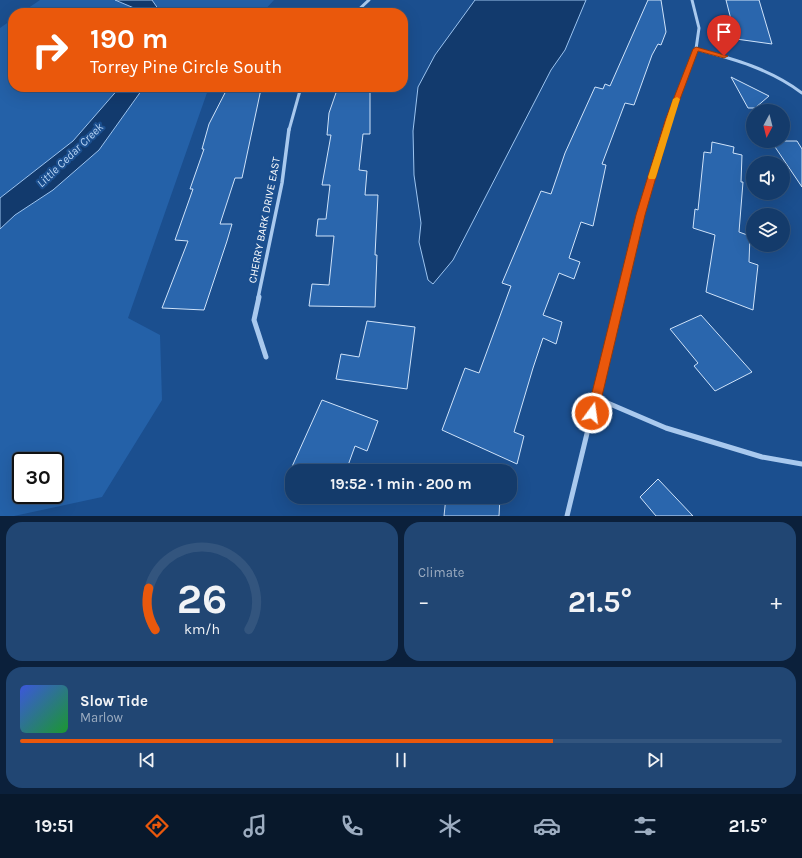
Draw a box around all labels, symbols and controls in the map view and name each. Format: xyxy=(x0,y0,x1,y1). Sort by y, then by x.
pin xyxy=(707,15,741,56)
icon: arrive xyxy=(713,21,735,43)
text: 190 m xyxy=(90,22,168,55)
icon: right xyxy=(24,24,76,76)
text: Torrey Pine Circle South xyxy=(90,56,282,78)
north arrow xyxy=(746,104,790,148)
map controls xyxy=(746,104,790,252)
water label: Little Cedar Creek xyxy=(34,119,107,190)
street label: CHERRY BARK DRIVE EAST xyxy=(246,155,283,284)
button: sound xyxy=(746,156,790,200)
button: layers xyxy=(746,208,790,252)
position arrow xyxy=(571,392,613,434)
speed limit sign: 30 xyxy=(12,452,64,504)
text: 19:52 · 1 min · 200 m xyxy=(330,475,472,493)
text: Climate xyxy=(418,565,464,580)
text: 26 xyxy=(177,574,227,622)
text: 21.5° xyxy=(568,584,632,620)
text: − xyxy=(418,589,430,615)
text: + xyxy=(770,589,782,615)
text: km/h xyxy=(184,620,220,637)
text: Slow Tide xyxy=(80,692,148,710)
text: Marlow xyxy=(80,710,123,725)
icon: previous xyxy=(136,749,158,771)
icon: pause xyxy=(390,749,412,771)
icon: next xyxy=(644,749,666,771)
icon: directions xyxy=(143,812,171,840)
icon: music xyxy=(241,812,269,840)
icon: phone xyxy=(338,812,366,840)
icon: climate xyxy=(436,812,464,840)
icon: car xyxy=(533,812,561,840)
icon: filters xyxy=(631,812,659,840)
text: 19:51 xyxy=(35,815,74,837)
text: 21.5° xyxy=(729,815,767,837)

